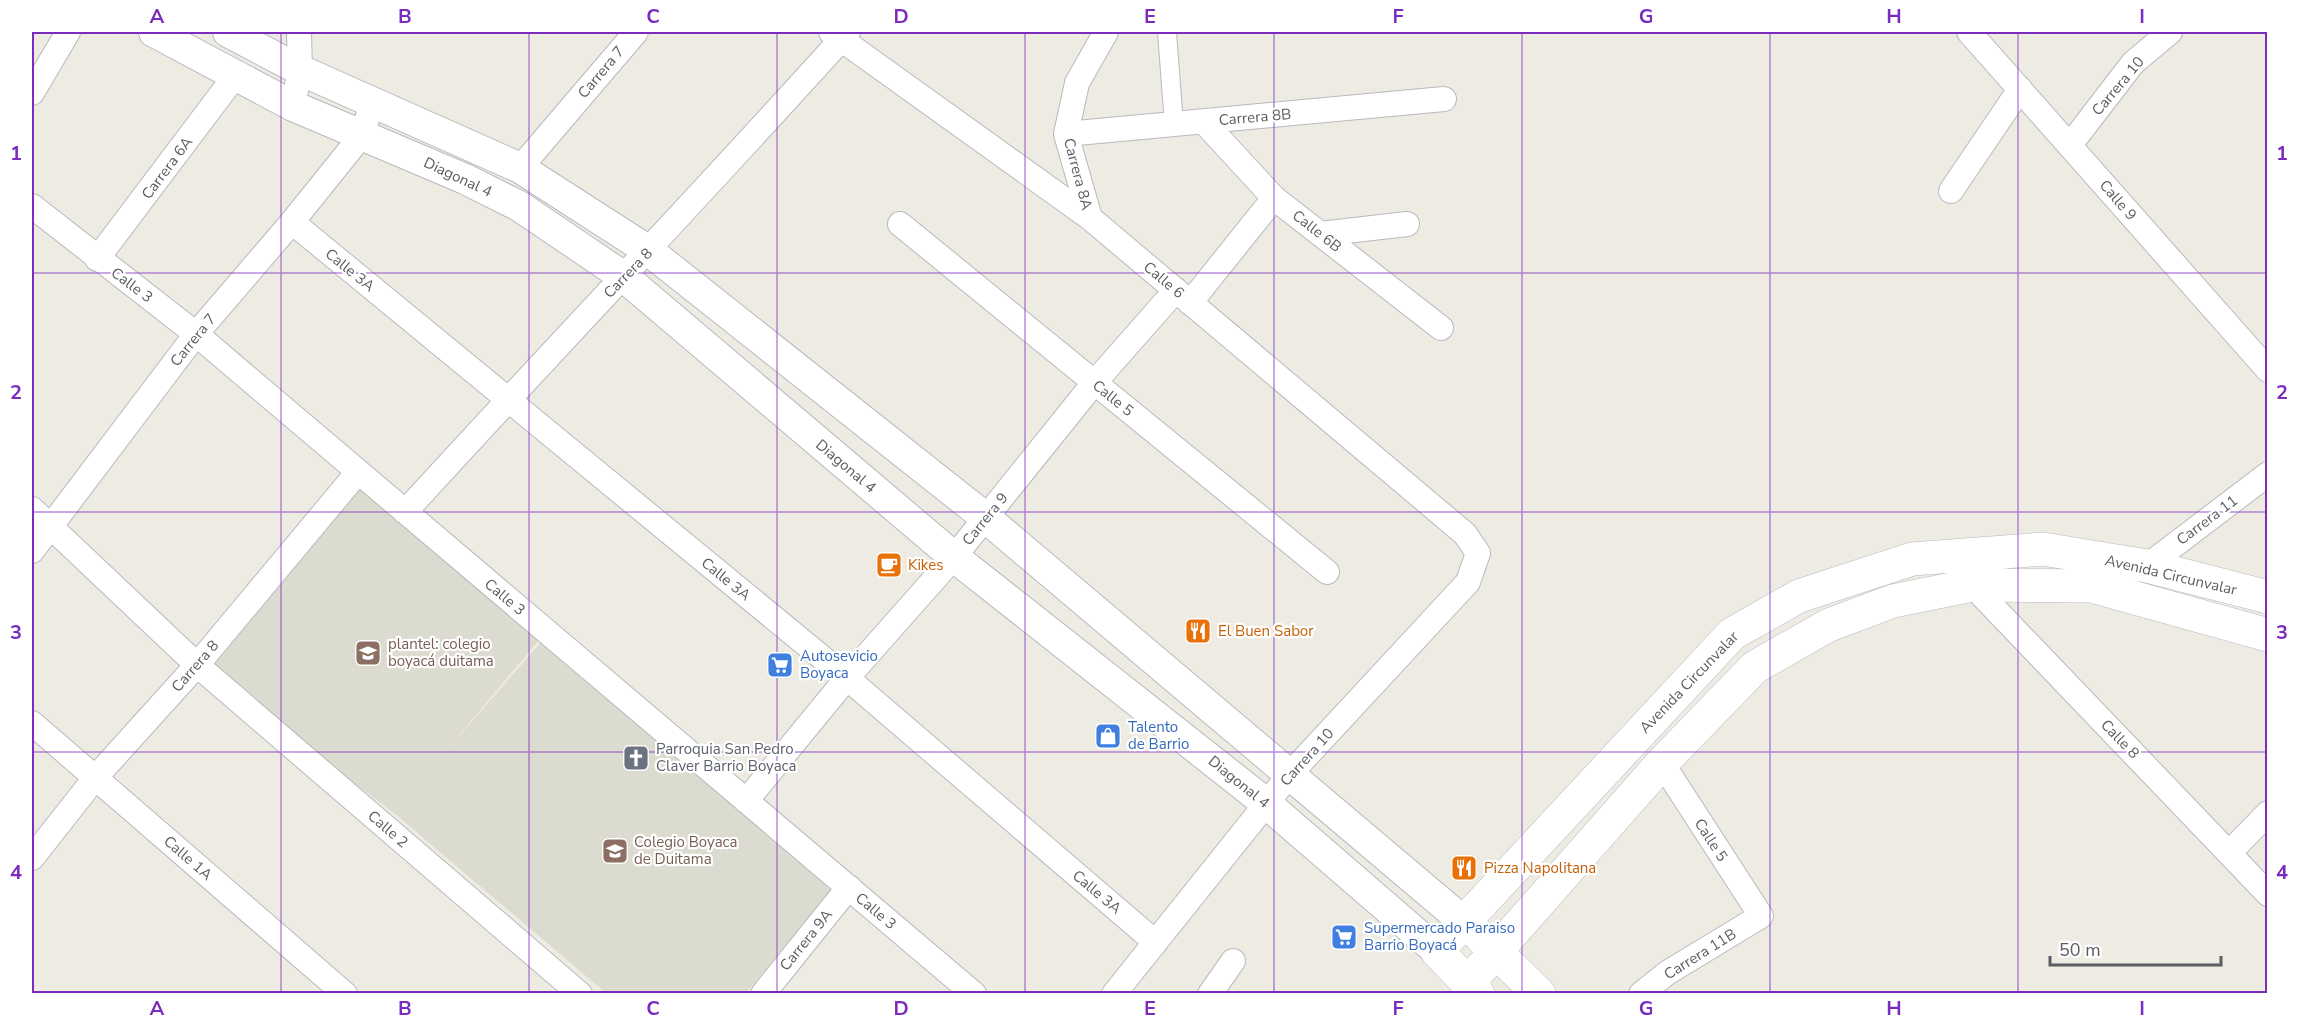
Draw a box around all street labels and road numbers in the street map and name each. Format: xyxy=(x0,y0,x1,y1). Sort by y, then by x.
street label: Carrera 7 xyxy=(573,42,629,102)
street label: Carrera 10 xyxy=(2087,52,2149,120)
street label: Carrera 8B xyxy=(1218,104,1292,130)
street label: Carrera 6A xyxy=(137,133,197,203)
street label: Carrera 8A xyxy=(1059,136,1097,212)
street label: Diagonal 4 xyxy=(420,152,496,202)
street label: Calle 9 xyxy=(2095,176,2141,224)
street label: Calle 6B xyxy=(1288,205,1346,257)
street label: Calle 3A xyxy=(321,244,379,296)
street label: Carrera 8 xyxy=(599,244,657,302)
street label: Calle 6 xyxy=(1139,257,1189,303)
street label: Calle 3 xyxy=(107,263,157,307)
street label: Carrera 7 xyxy=(166,309,220,371)
street label: Calle 5 xyxy=(1088,375,1138,421)
street label: Diagonal 4 xyxy=(811,435,881,497)
street label: Carrera 9 xyxy=(958,488,1012,550)
street label: Carrera 11 xyxy=(2172,490,2242,550)
street label: Avenida Circunvalar xyxy=(2103,550,2239,600)
street label: Calle 3A xyxy=(697,553,755,605)
street label: Calle 3 xyxy=(480,574,530,620)
street label: Avenida Circunvalar xyxy=(1635,626,1743,737)
street label: Carrera 8 xyxy=(167,636,223,696)
street label: Calle 8 xyxy=(2096,715,2144,763)
street label: Carrera 10 xyxy=(1276,724,1338,790)
street label: Diagonal 4 xyxy=(1204,751,1274,813)
street label: Calle 2 xyxy=(364,806,412,852)
street label: Calle 5 xyxy=(1690,815,1732,865)
street label: Calle 1A xyxy=(159,831,217,885)
street label: Calle 3A xyxy=(1068,866,1126,918)
street label: Calle 3 xyxy=(851,888,901,934)
street label: Carrera 9A xyxy=(775,905,837,975)
street label: Carrera 11B xyxy=(1660,924,1740,984)

